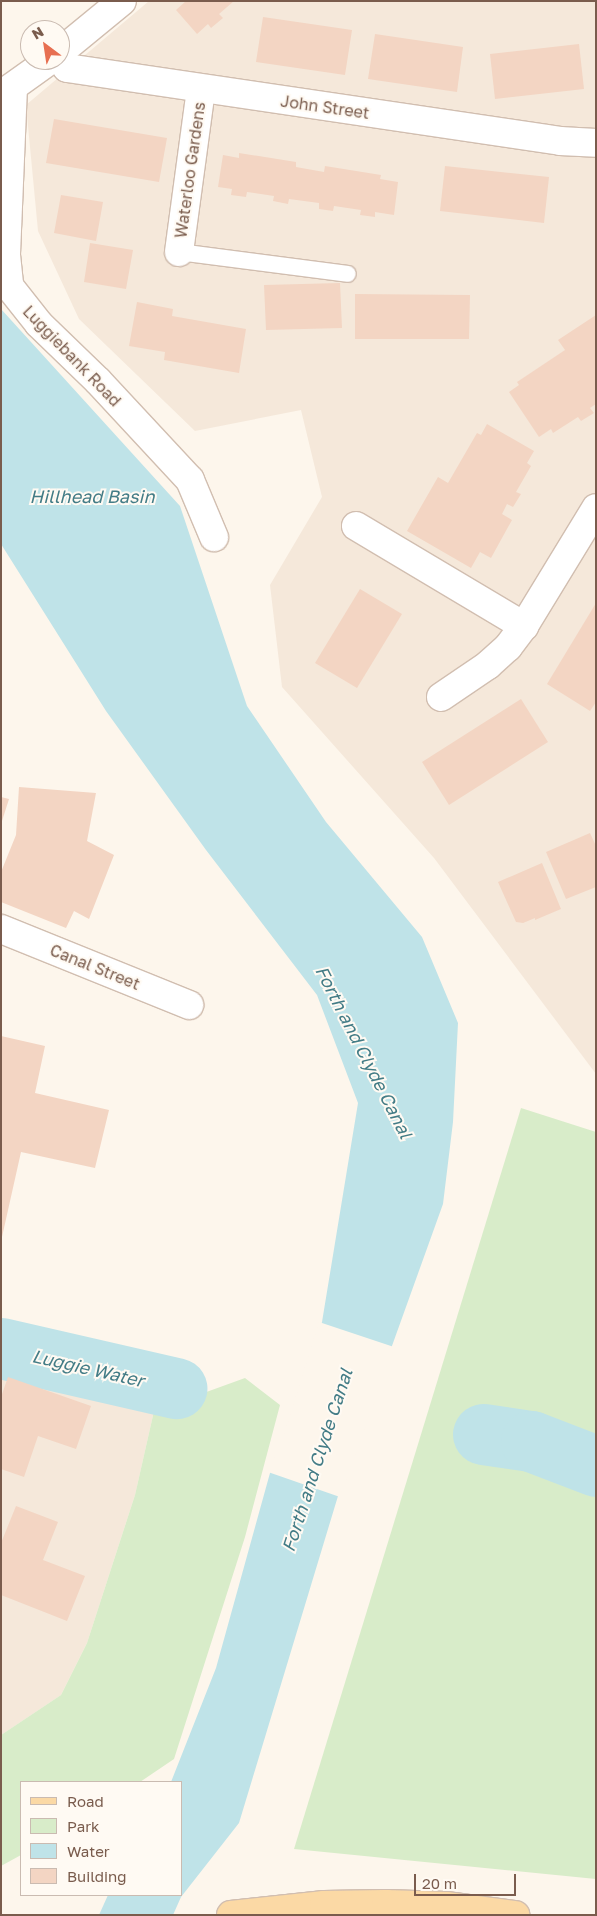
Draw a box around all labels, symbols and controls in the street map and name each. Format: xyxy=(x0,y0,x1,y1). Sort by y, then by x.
north arrow xyxy=(20,20,70,70)
text: N xyxy=(29,23,46,43)
street label: John Street xyxy=(279,91,371,123)
street label: Waterloo Gardens xyxy=(171,101,209,239)
street label: Luggiebank Road xyxy=(19,302,125,410)
water label: Hillhead Basin xyxy=(30,485,154,507)
street label: Canal Street xyxy=(47,940,143,994)
water label: Forth and Clyde Canal xyxy=(311,962,417,1142)
water label: Luggie Water xyxy=(30,1345,146,1391)
water label: Forth and Clyde Canal xyxy=(277,1366,357,1554)
legend xyxy=(20,1781,182,1896)
text: Road xyxy=(67,1792,104,1810)
text: Park xyxy=(67,1817,99,1835)
text: Water xyxy=(67,1842,110,1860)
scale bar xyxy=(417,1864,520,1896)
text: Building xyxy=(67,1867,127,1885)
text: 20 m xyxy=(422,1874,457,1892)

